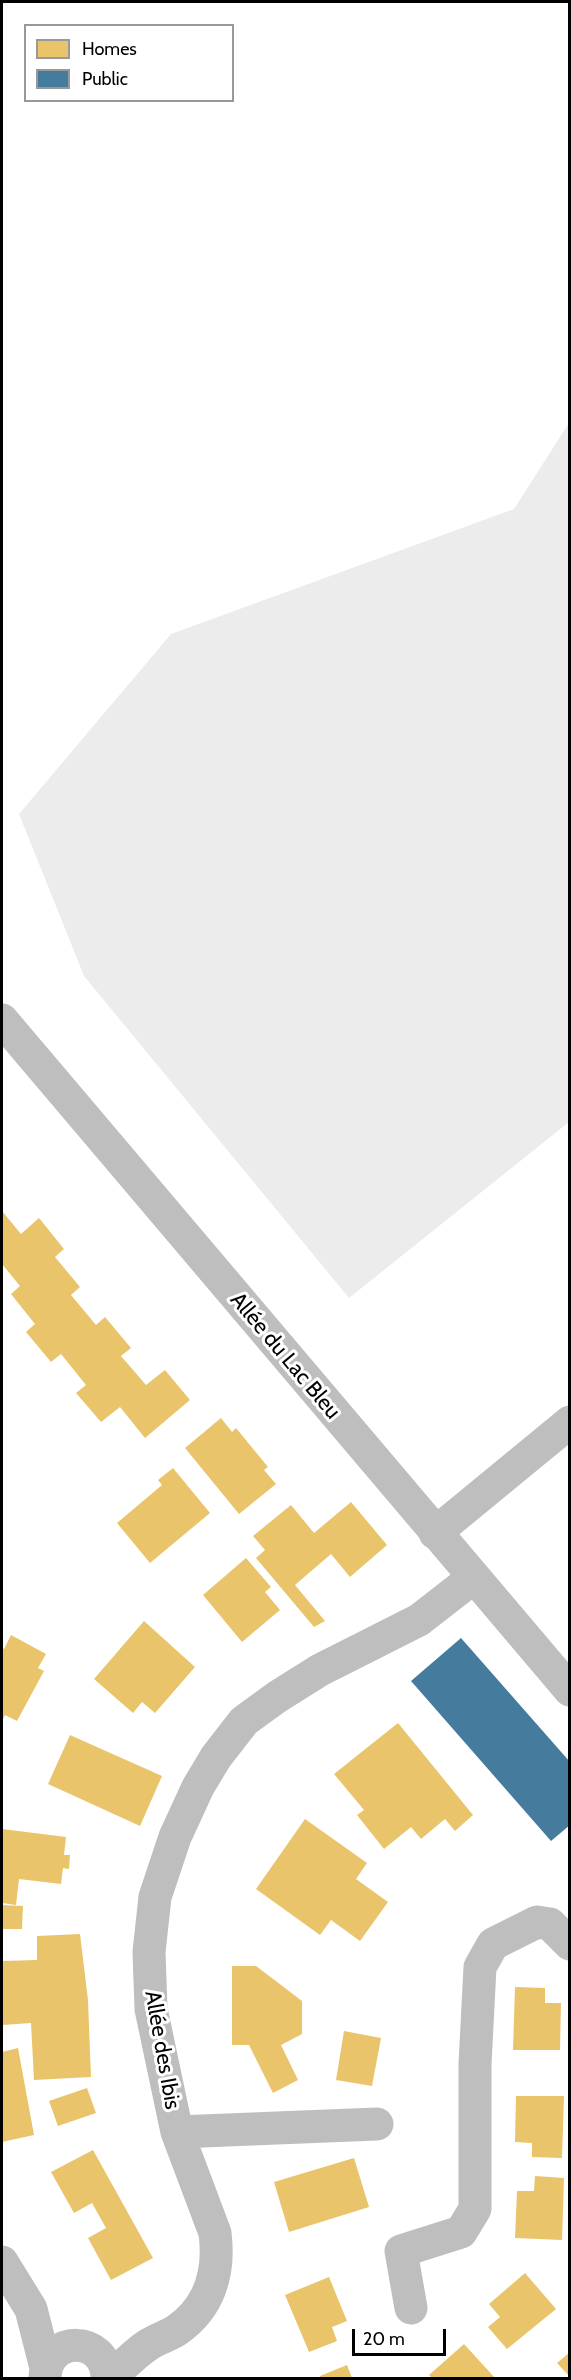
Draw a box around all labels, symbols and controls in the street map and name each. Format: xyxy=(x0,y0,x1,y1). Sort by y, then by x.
legend xyxy=(24,24,234,102)
text: Homes xyxy=(82,38,137,60)
text: Public xyxy=(82,68,128,90)
street label: Allée du Lac Bleu xyxy=(224,1287,346,1425)
street label: Allée des Ibis xyxy=(139,1989,185,2111)
scale bar xyxy=(355,2317,450,2355)
text: 20 m xyxy=(363,2328,405,2350)

